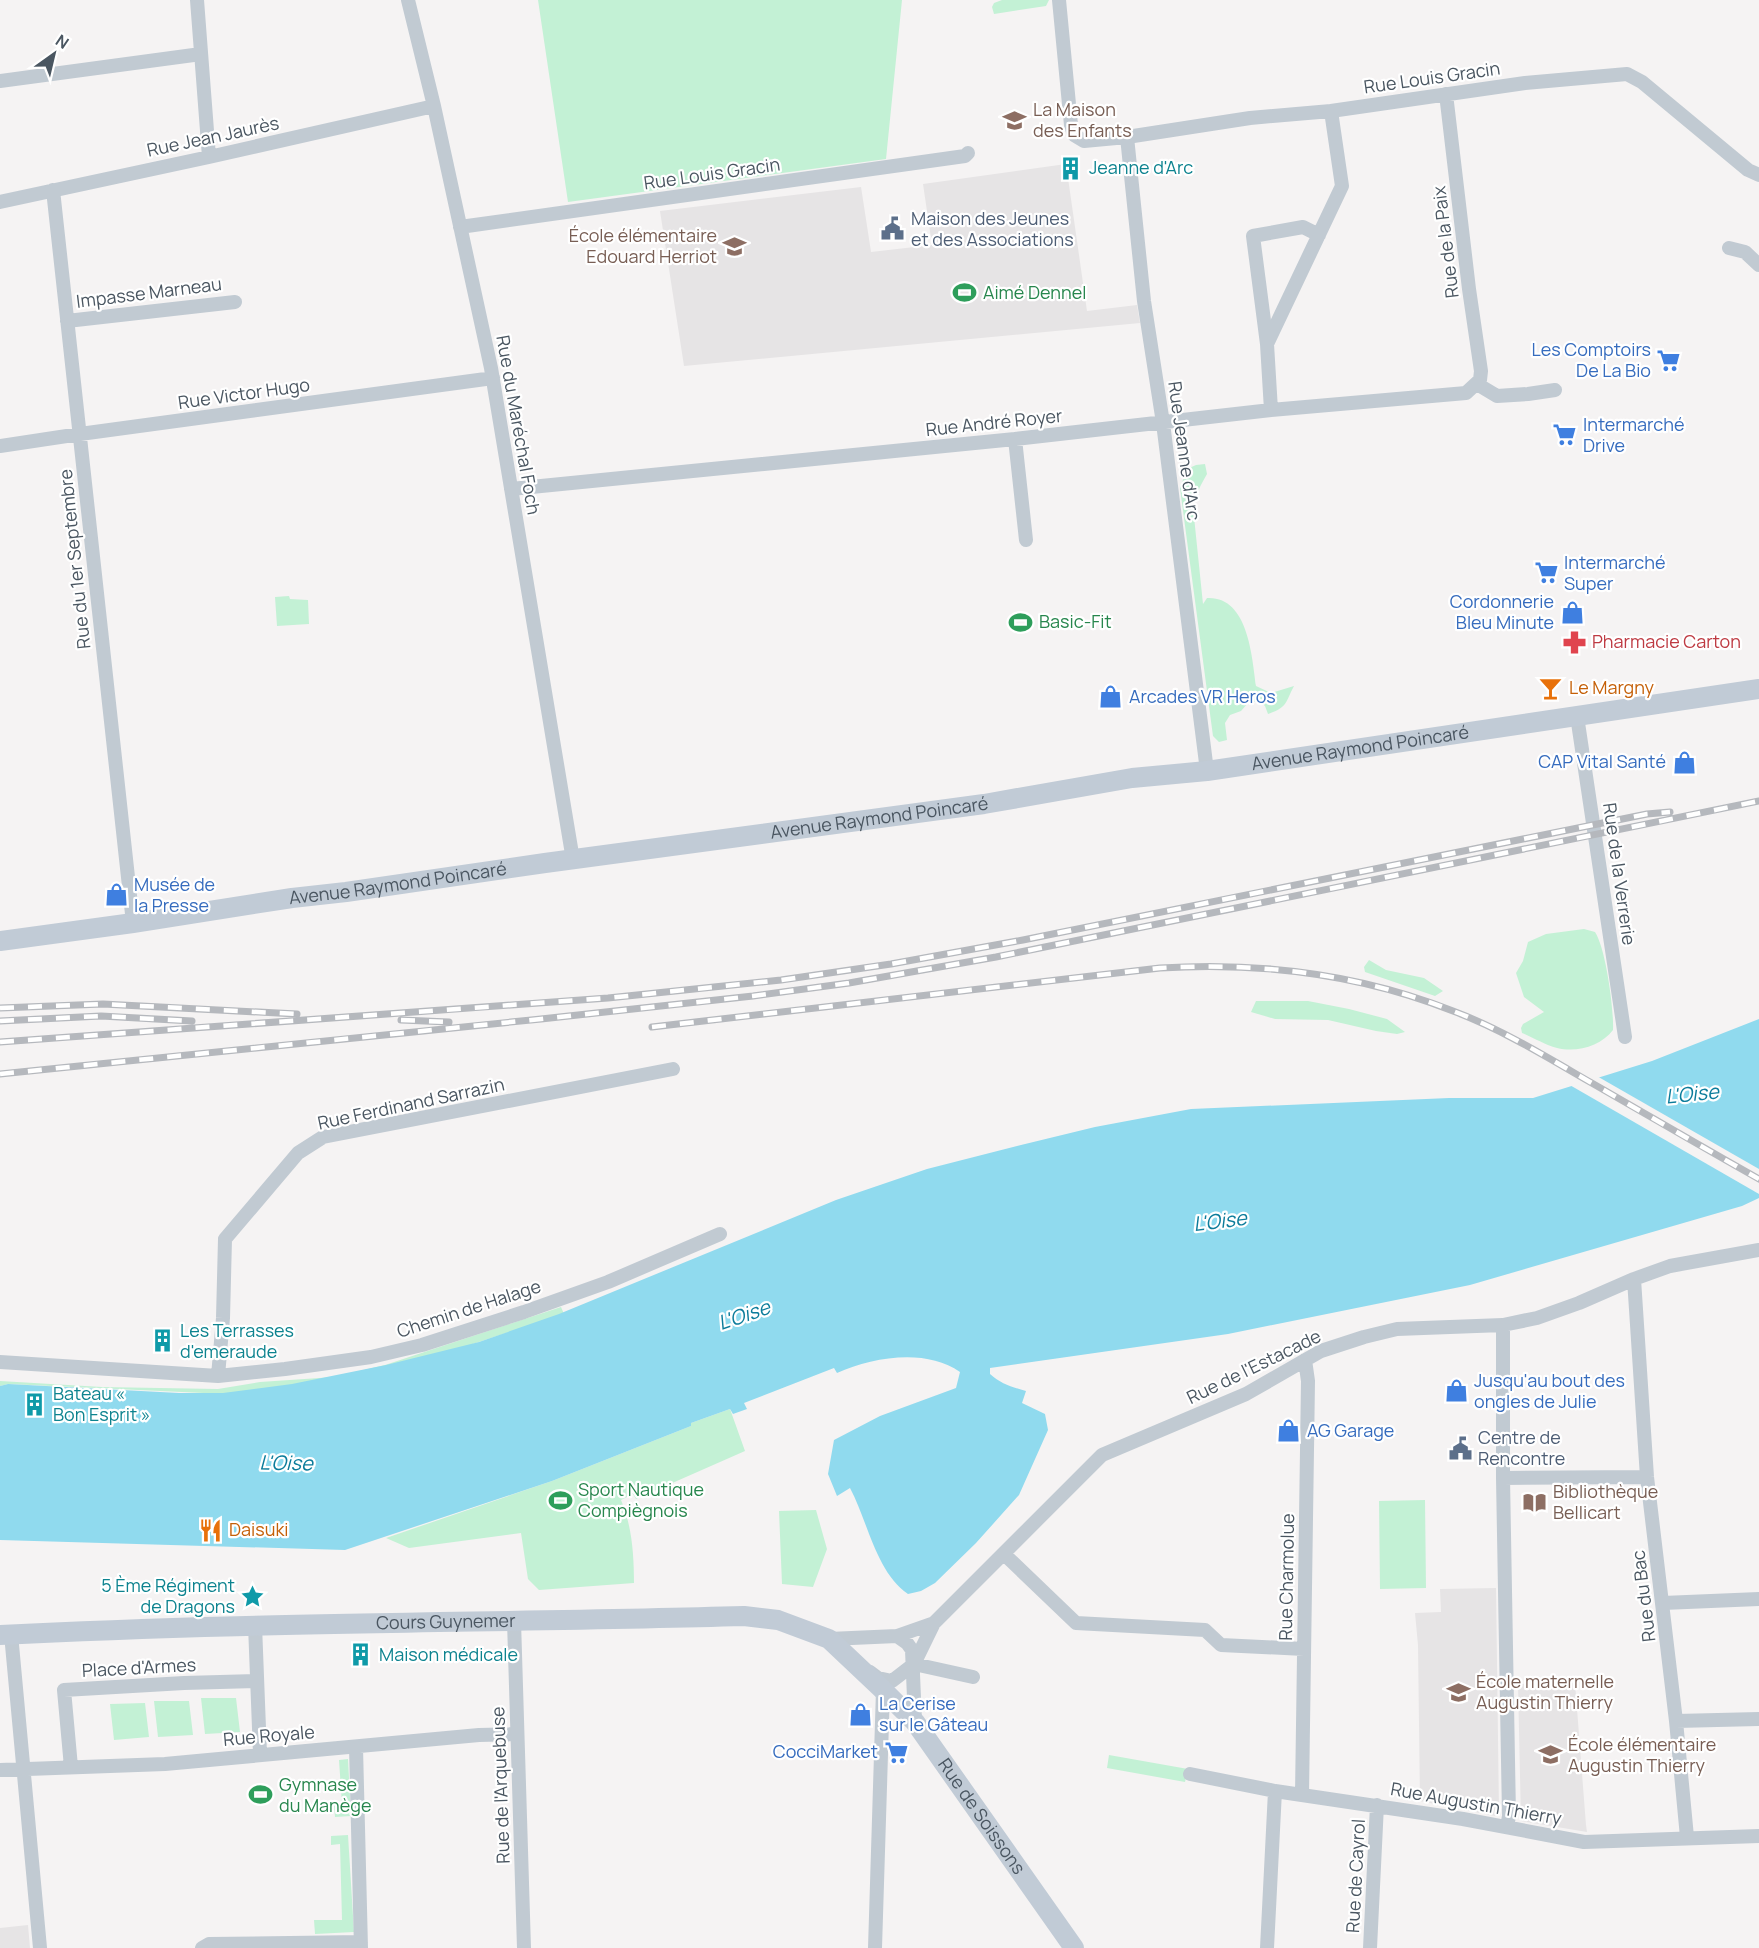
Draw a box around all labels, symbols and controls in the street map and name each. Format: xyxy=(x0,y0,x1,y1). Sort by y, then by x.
north arrow xyxy=(24,24,84,84)
text: N xyxy=(51,29,73,54)
street label: Rue Louis Gracin xyxy=(1362,56,1502,98)
place label: La Maison des Enfants xyxy=(1033,97,1132,142)
school or university icon: La Maison des Enfants xyxy=(1002,107,1028,133)
street label: Rue Jean Jaurès xyxy=(144,110,281,162)
street label: Rue Louis Gracin xyxy=(642,152,782,194)
building icon: Jeanne d'Arc xyxy=(1058,155,1084,181)
place label: Jeanne d'Arc xyxy=(1089,155,1193,179)
street label: Rue de la Paix xyxy=(1426,184,1464,300)
place label: Maison des Jeunes et des Associations xyxy=(911,206,1074,251)
public building icon: Maison des Jeunes et des Associations xyxy=(880,216,906,242)
place label: École élémentaire Edouard Herriot xyxy=(569,223,717,268)
school or university icon: École élémentaire Edouard Herriot xyxy=(722,233,748,259)
street label: Impasse Marneau xyxy=(75,271,223,313)
sports icon: Aimé Dennel xyxy=(952,280,978,306)
place label: Aimé Dennel xyxy=(983,280,1086,304)
street label: Rue du Maréchal Foch xyxy=(491,333,547,516)
place label: Les Comptoirs De La Bio xyxy=(1532,337,1651,382)
supermarket icon: Les Comptoirs De La Bio xyxy=(1656,347,1682,373)
street label: Rue Victor Hugo xyxy=(176,372,311,414)
street label: Rue Jeanne d'Arc xyxy=(1163,380,1207,522)
street label: Rue André Royer xyxy=(924,403,1064,441)
place label: Intermarché Drive xyxy=(1583,412,1685,457)
supermarket icon: Intermarché Drive xyxy=(1552,422,1578,448)
street label: Rue du 1er Septembre xyxy=(53,468,95,650)
place label: Intermarché Super xyxy=(1564,550,1666,595)
supermarket icon: Intermarché Super xyxy=(1533,560,1559,586)
place label: Cordonnerie Bleu Minute xyxy=(1450,589,1554,634)
shop icon: Cordonnerie Bleu Minute xyxy=(1559,599,1585,625)
sports icon: Basic-Fit xyxy=(1008,609,1034,635)
place label: Basic-Fit xyxy=(1039,609,1112,633)
pharmacy icon: Pharmacie Carton xyxy=(1561,629,1587,655)
place label: Pharmacie Carton xyxy=(1592,629,1741,653)
bar icon: Le Margny xyxy=(1538,675,1564,701)
place label: Le Margny xyxy=(1569,675,1655,699)
shop icon: Arcades VR Heros xyxy=(1098,684,1124,710)
place label: Arcades VR Heros xyxy=(1129,684,1276,708)
street label: Avenue Raymond Poincaré xyxy=(1250,719,1470,775)
place label: CAP Vital Santé xyxy=(1538,749,1666,773)
shop icon: CAP Vital Santé xyxy=(1671,749,1697,775)
street label: Avenue Raymond Poincaré xyxy=(769,791,990,844)
street label: Rue de la Verrerie xyxy=(1598,801,1642,947)
street label: Avenue Raymond Poincaré xyxy=(288,856,508,909)
place label: Musée de la Presse xyxy=(134,872,215,917)
shop icon: Musée de la Presse xyxy=(103,882,129,908)
street label: Rue Ferdinand Sarrazin xyxy=(315,1071,506,1135)
water label: L'Oise xyxy=(1664,1077,1721,1110)
water label: L'Oise xyxy=(1192,1204,1249,1237)
street label: Chemin de Halage xyxy=(394,1273,544,1343)
water label: L'Oise xyxy=(714,1293,775,1336)
place label: Les Terrasses d'emeraude xyxy=(180,1318,294,1363)
street label: Rue de l'Estacade xyxy=(1182,1323,1325,1409)
building icon: Les Terrasses d'emeraude xyxy=(149,1328,175,1354)
place label: Jusqu'au bout des ongles de Julie xyxy=(1474,1368,1625,1413)
shop icon: Jusqu'au bout des ongles de Julie xyxy=(1443,1378,1469,1404)
place label: Bateau « Bon Esprit » xyxy=(53,1381,150,1426)
building icon: Bateau « Bon Esprit » xyxy=(22,1391,48,1417)
shop icon: AG Garage xyxy=(1276,1418,1302,1444)
place label: AG Garage xyxy=(1307,1418,1394,1442)
place label: Centre de Rencontre xyxy=(1478,1425,1565,1470)
public building icon: Centre de Rencontre xyxy=(1447,1435,1473,1461)
water label: L'Oise xyxy=(259,1449,314,1476)
place label: Sport Nautique Compiègnois xyxy=(578,1477,704,1522)
place label: Bibliothèque Bellicart xyxy=(1553,1479,1658,1524)
sports icon: Sport Nautique Compiègnois xyxy=(547,1487,573,1513)
library icon: Bibliothèque Bellicart xyxy=(1522,1489,1548,1515)
street label: Rue Charmolue xyxy=(1273,1513,1299,1641)
restaurant icon: Daisuki xyxy=(198,1517,224,1543)
place label: Daisuki xyxy=(229,1517,289,1541)
street label: Rue du Bac xyxy=(1625,1549,1661,1643)
place label: 5 Ème Régiment de Dragons xyxy=(101,1573,235,1618)
place icon: 5 Ème Régiment de Dragons xyxy=(240,1583,266,1609)
street label: Cours Guynemer xyxy=(376,1608,516,1634)
building icon: Maison médicale xyxy=(348,1642,374,1668)
place label: Maison médicale xyxy=(379,1642,518,1666)
street label: Place d'Armes xyxy=(81,1652,197,1682)
place label: École maternelle Augustin Thierry xyxy=(1476,1669,1614,1714)
school or university icon: École maternelle Augustin Thierry xyxy=(1445,1679,1471,1705)
place label: La Cerise sur le Gâteau xyxy=(879,1691,988,1736)
shop icon: La Cerise sur le Gâteau xyxy=(848,1701,874,1727)
street label: Rue de l'Arquebuse xyxy=(485,1706,515,1864)
street label: Rue Royale xyxy=(222,1719,316,1751)
place label: École élémentaire Augustin Thierry xyxy=(1568,1732,1716,1777)
place label: CocciMarket xyxy=(773,1739,878,1763)
supermarket icon: CocciMarket xyxy=(883,1739,909,1765)
school or university icon: École élémentaire Augustin Thierry xyxy=(1537,1742,1563,1768)
street label: Rue de Soissons xyxy=(933,1753,1031,1879)
place label: Gymnase du Manège xyxy=(279,1772,371,1817)
street label: Rue Augustin Thierry xyxy=(1389,1776,1564,1830)
sports icon: Gymnase du Manège xyxy=(248,1782,274,1808)
street label: Rue de Cayrol xyxy=(1340,1818,1370,1933)

